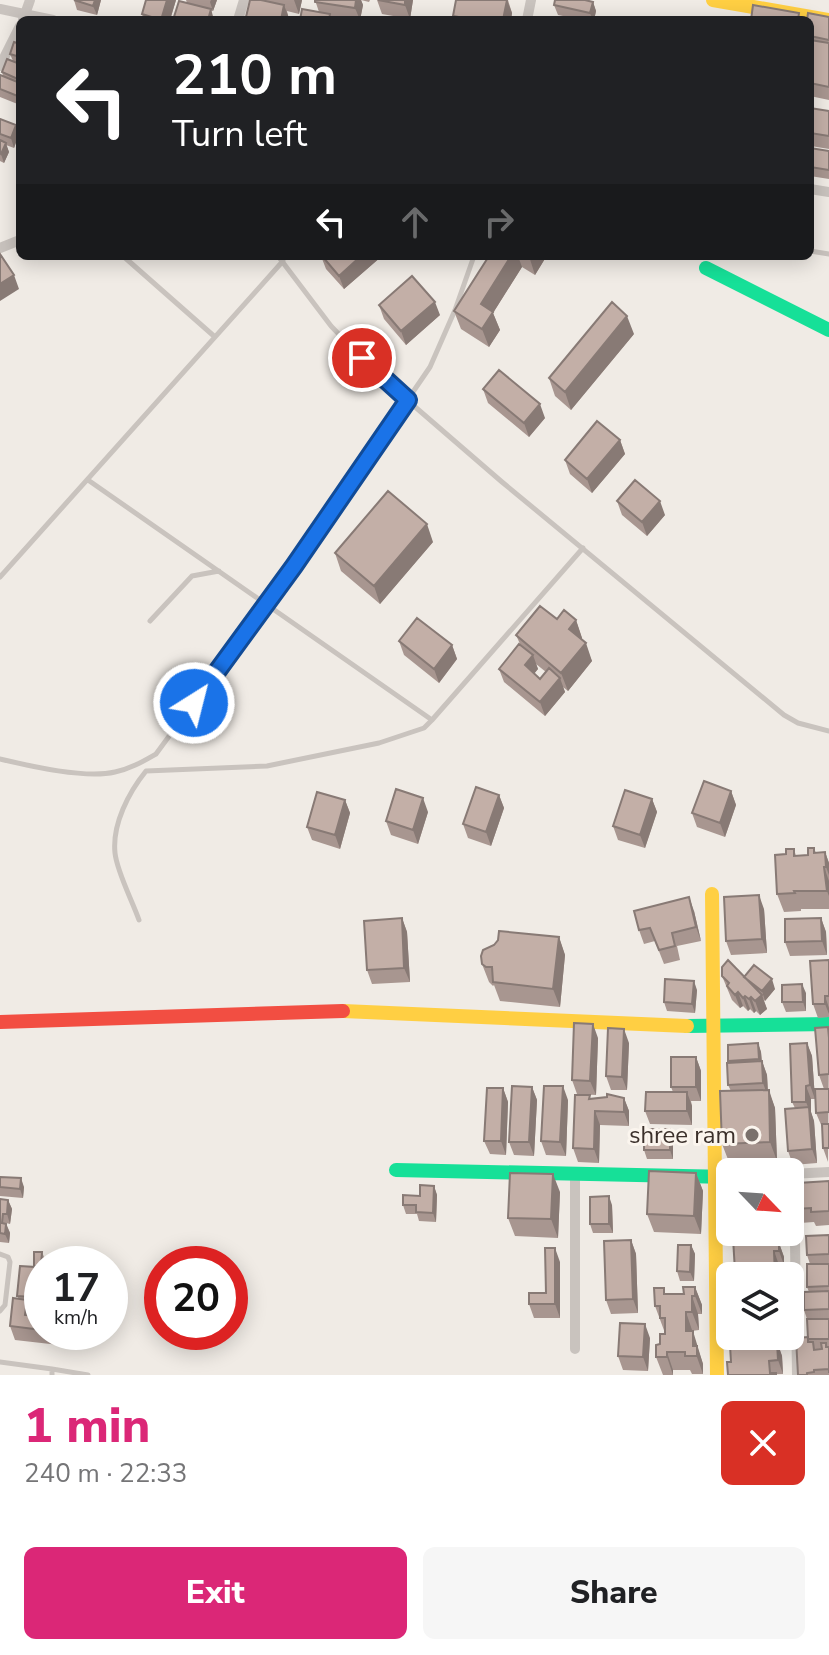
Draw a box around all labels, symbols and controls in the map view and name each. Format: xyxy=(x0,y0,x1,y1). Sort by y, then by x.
text: 210 m xyxy=(172,37,337,114)
icon: left xyxy=(40,48,144,152)
text: Turn left xyxy=(172,110,307,159)
icon: left xyxy=(309,200,353,244)
icon: ahead xyxy=(393,200,437,244)
icon: right xyxy=(477,200,521,244)
pin xyxy=(328,324,396,392)
icon: arrive xyxy=(340,336,384,380)
position arrow xyxy=(152,661,236,745)
place label: shree ram xyxy=(629,1119,736,1151)
marker: shree ram xyxy=(743,1126,761,1144)
north arrow xyxy=(716,1158,804,1246)
map controls xyxy=(716,1158,804,1350)
speed limit sign: 20 xyxy=(144,1246,248,1350)
text: 17 xyxy=(52,1261,100,1315)
button: layers xyxy=(716,1262,804,1350)
text: km/h xyxy=(54,1304,98,1331)
text: 1 min xyxy=(24,1393,150,1459)
button: close xyxy=(721,1401,805,1485)
text: 240 m · 22:33 xyxy=(24,1456,187,1491)
button: Exit xyxy=(24,1547,407,1639)
button: Share xyxy=(423,1547,805,1639)

